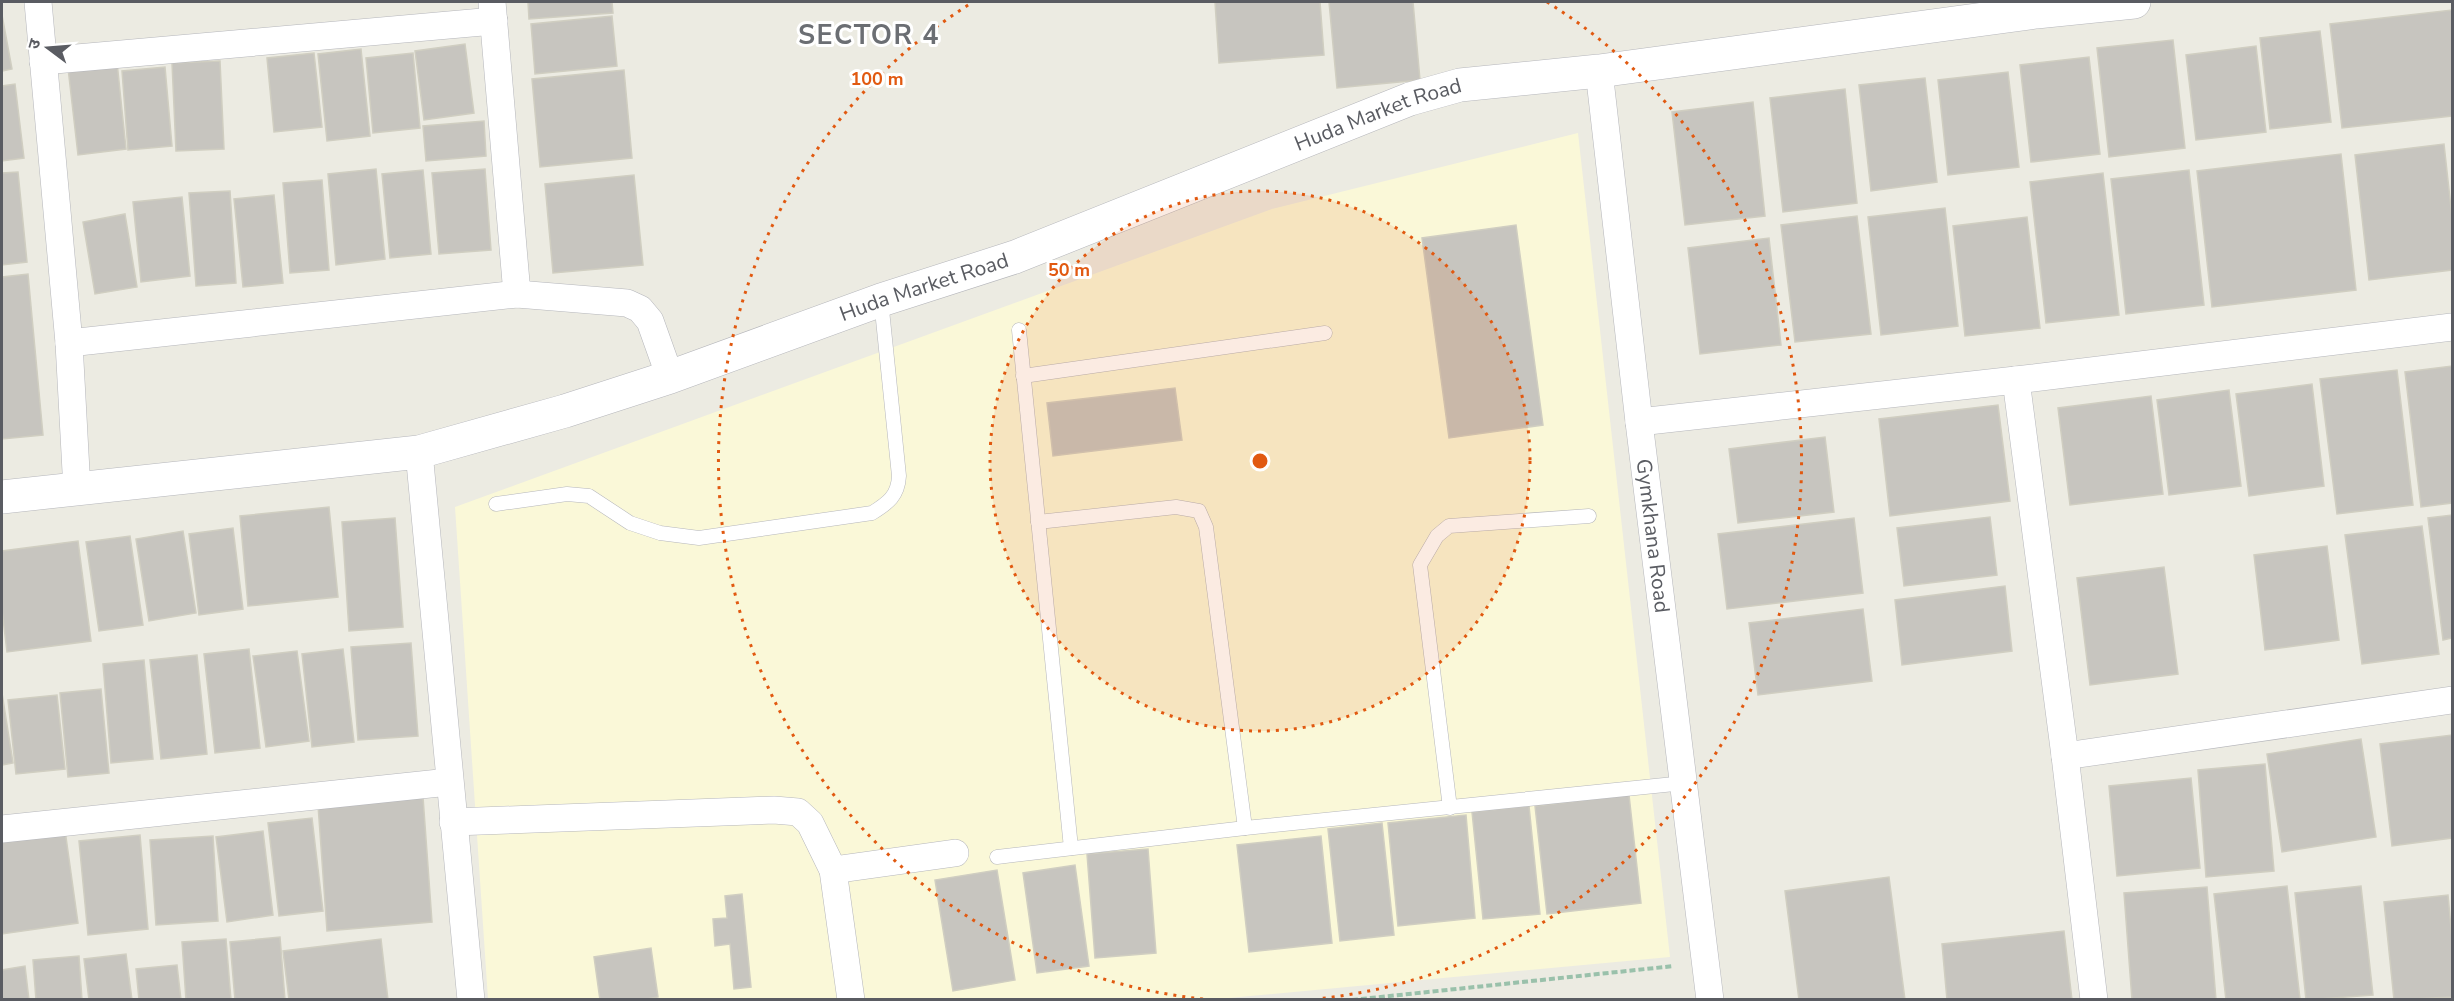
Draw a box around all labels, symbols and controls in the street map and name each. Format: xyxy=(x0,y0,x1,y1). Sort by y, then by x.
district label: SECTOR 4 xyxy=(798,17,940,54)
north arrow xyxy=(18,18,78,78)
text: उ xyxy=(23,36,47,52)
text: 100 m xyxy=(850,67,904,91)
street label: Huda Market Road xyxy=(1290,71,1465,158)
street label: Huda Market Road xyxy=(836,246,1012,328)
text: 50 m xyxy=(1048,258,1090,282)
centre of rings xyxy=(1250,451,1270,471)
street label: Gymkhana Road xyxy=(1630,457,1676,614)

